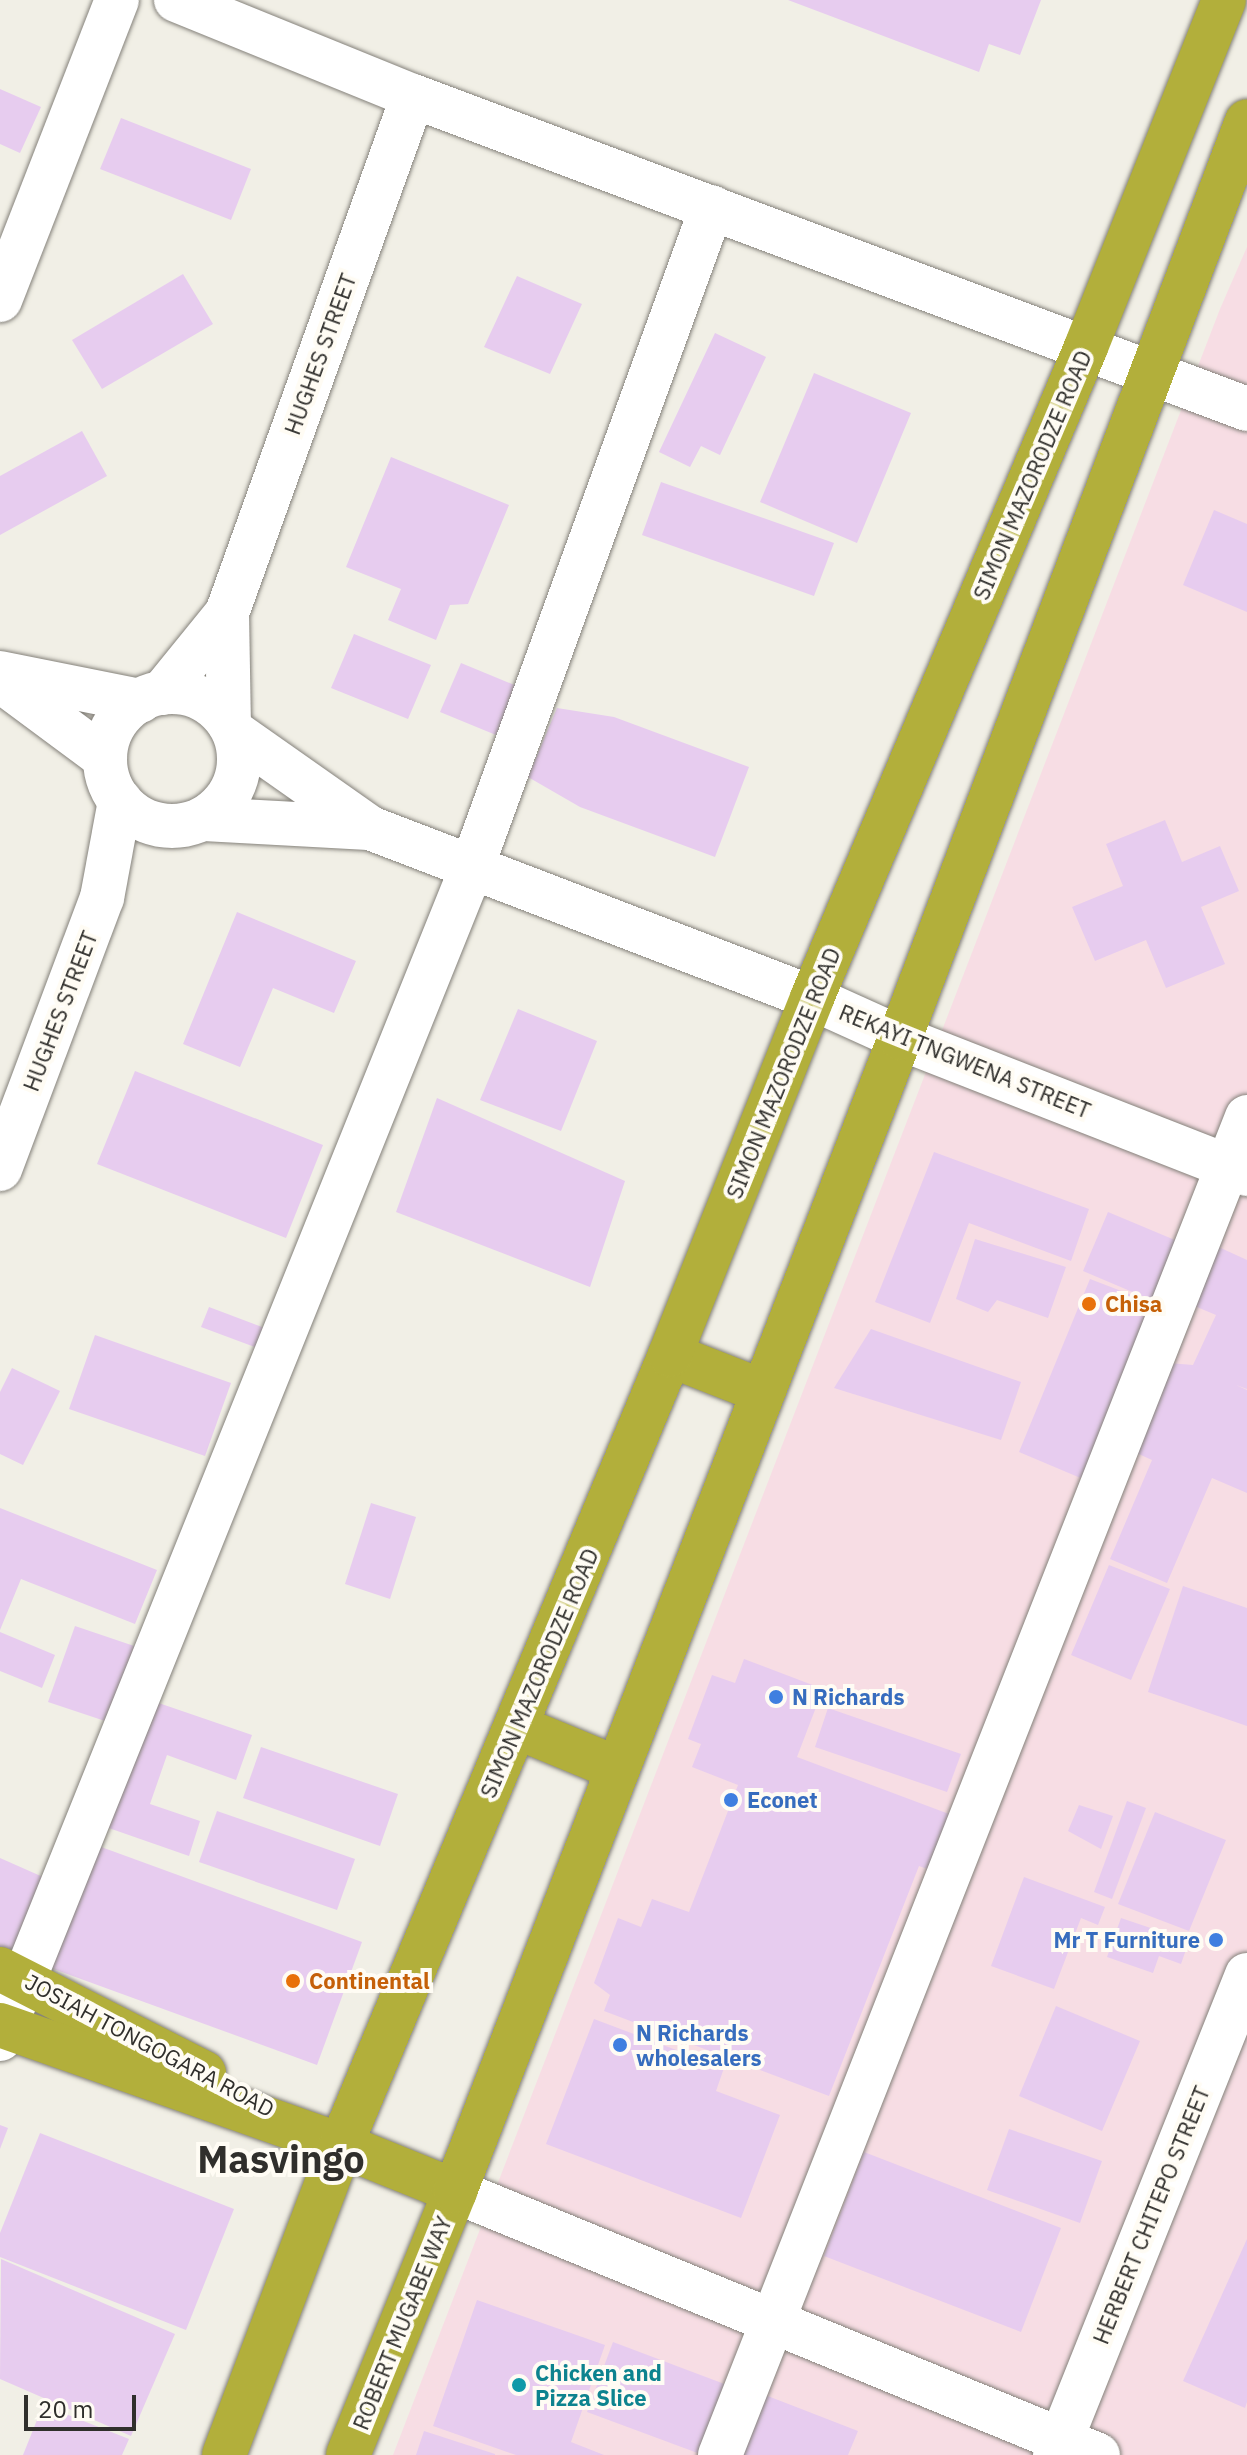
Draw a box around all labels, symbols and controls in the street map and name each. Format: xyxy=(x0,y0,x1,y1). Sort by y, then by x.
street label: HUGHES STREET xyxy=(279,270,361,438)
street label: SIMON MAZORODZE ROAD xyxy=(967,346,1097,604)
street label: HUGHES STREET xyxy=(17,927,103,1095)
street label: SIMON MAZORODZE ROAD xyxy=(720,944,846,1202)
street label: REKAYI TNGWENA STREET xyxy=(835,998,1095,1124)
place label: Chisa xyxy=(1105,1291,1162,1317)
marker: Chisa xyxy=(1080,1295,1098,1313)
street label: SIMON MAZORODZE ROAD xyxy=(474,1544,604,1802)
place label: N Richards xyxy=(792,1684,905,1710)
marker: N Richards xyxy=(767,1688,785,1706)
place label: Econet xyxy=(747,1787,818,1813)
marker: Econet xyxy=(722,1791,740,1809)
place label: Mr T Furniture xyxy=(1053,1927,1200,1953)
marker: Mr T Furniture xyxy=(1207,1931,1225,1949)
street label: JOSIAH TONGOGARA ROAD xyxy=(21,1968,279,2122)
place label: Continental xyxy=(309,1968,430,1994)
marker: Continental xyxy=(284,1972,302,1990)
place label: N Richards wholesalers xyxy=(636,2019,762,2070)
marker: N Richards wholesalers xyxy=(611,2036,629,2054)
street label: HERBERT CHITEPO STREET xyxy=(1087,2082,1215,2348)
district label: Masvingo xyxy=(197,2136,365,2182)
street label: ROBERT MUGABE WAY xyxy=(347,2212,457,2434)
place label: Chicken and Pizza Slice xyxy=(535,2359,662,2410)
marker: Chicken and Pizza Slice xyxy=(510,2376,528,2394)
scale bar xyxy=(28,2379,140,2429)
text: 20 m xyxy=(38,2393,93,2425)

